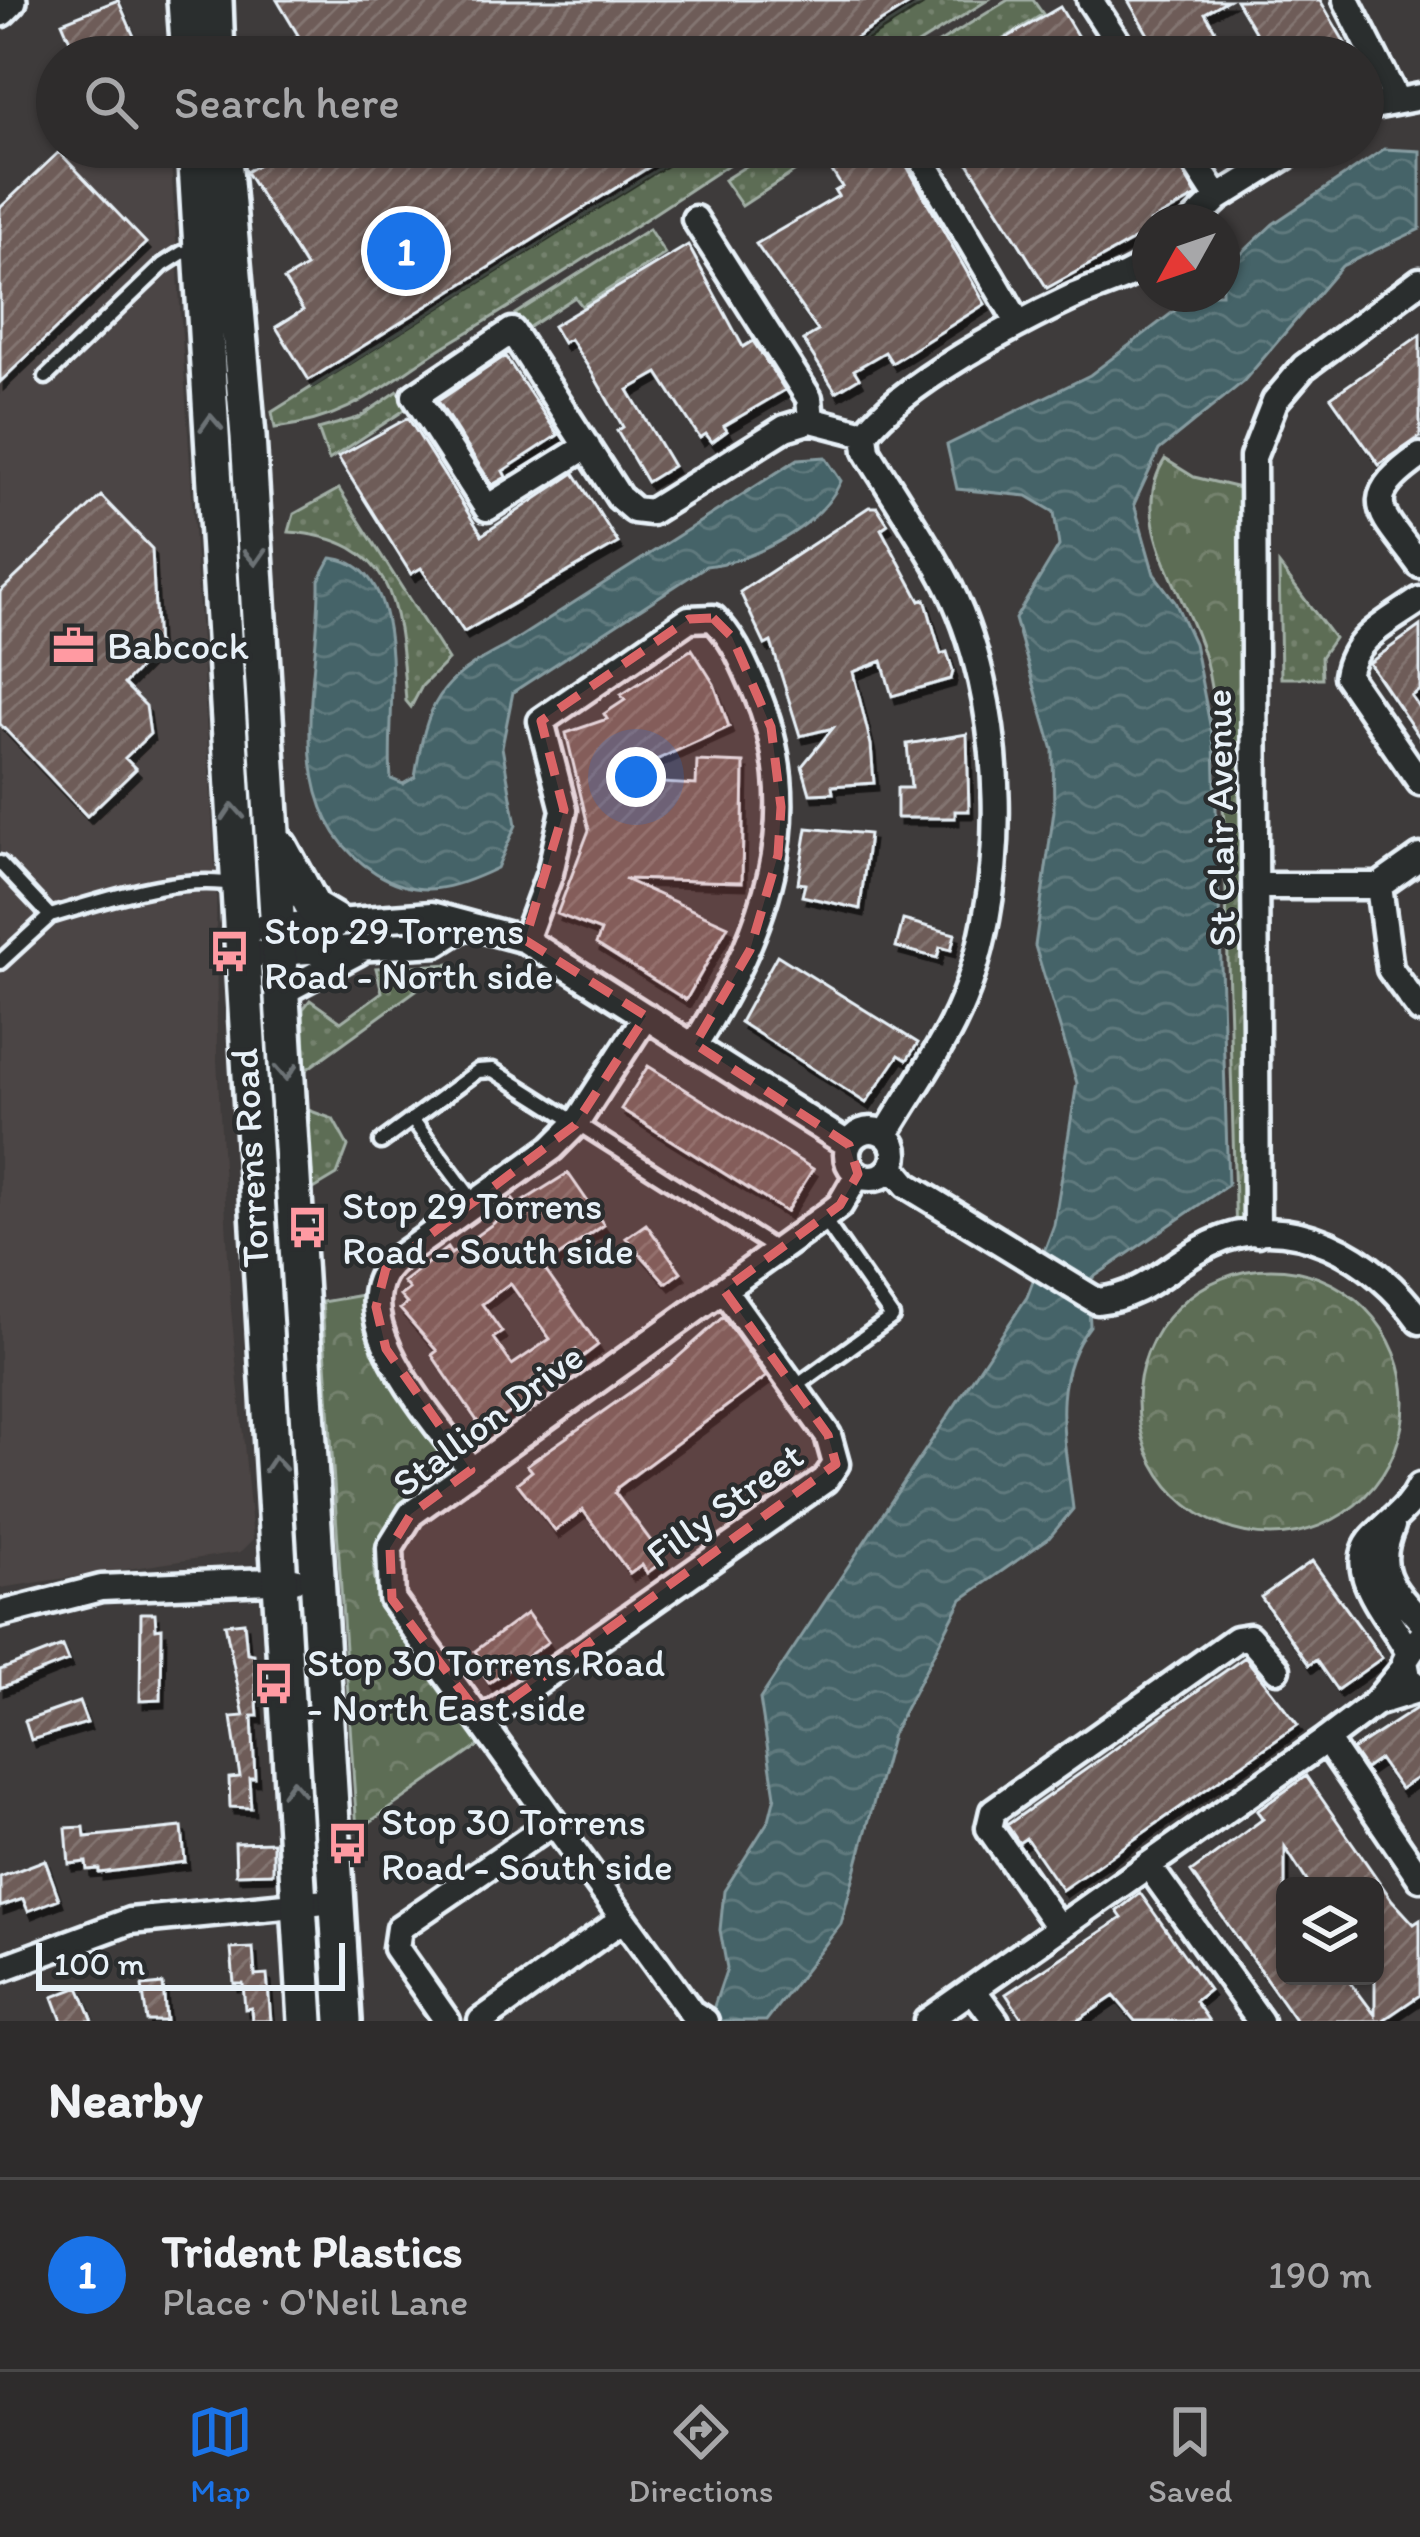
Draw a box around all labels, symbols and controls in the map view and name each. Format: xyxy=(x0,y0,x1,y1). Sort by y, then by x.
search box xyxy=(36,36,1384,168)
icon: search xyxy=(78,69,144,135)
text: Search here xyxy=(174,75,400,129)
north arrow xyxy=(1132,204,1240,312)
pin: 1 xyxy=(367,206,445,296)
one-way arrow xyxy=(198,413,224,432)
one-way arrow xyxy=(242,548,268,567)
office icon: Babcock xyxy=(50,622,96,668)
place label: Babcock xyxy=(107,622,249,669)
street label: St Clair Avenue xyxy=(1194,689,1245,947)
your location xyxy=(606,747,666,807)
one-way arrow xyxy=(221,802,247,821)
place label: Stop 29 Torrens Road - North side xyxy=(264,907,554,999)
bus stop icon: Stop 29 Torrens Road - North side xyxy=(207,929,253,975)
street label: Torrens Road xyxy=(220,1047,279,1269)
one-way arrow xyxy=(273,1063,299,1082)
place label: Stop 29 Torrens Road - South side xyxy=(342,1182,634,1274)
bus stop icon: Stop 29 Torrens Road - South side xyxy=(285,1204,331,1250)
street label: Stallion Drive xyxy=(383,1332,592,1506)
street label: Filly Street xyxy=(637,1432,812,1577)
one-way arrow xyxy=(262,1454,288,1473)
place label: Stop 30 Torrens Road - North East side xyxy=(307,1639,665,1731)
bus stop icon: Stop 30 Torrens Road - North East side xyxy=(250,1661,296,1707)
one-way arrow xyxy=(280,1778,306,1797)
place label: Stop 30 Torrens Road - South side xyxy=(381,1798,673,1890)
bus stop icon: Stop 30 Torrens Road - South side xyxy=(324,1820,370,1866)
map controls xyxy=(1276,1877,1384,1985)
button: layers xyxy=(1276,1877,1384,1985)
scale bar xyxy=(36,1937,345,1990)
text: 100 m xyxy=(54,1944,145,1983)
text: Nearby xyxy=(48,2069,203,2130)
text: Trident Plastics xyxy=(162,2224,463,2278)
text: 1 xyxy=(78,2251,96,2298)
text: 190 m xyxy=(1268,2251,1372,2298)
text: Place · O'Neil Lane xyxy=(162,2278,468,2325)
tab: Map xyxy=(187,2399,253,2510)
tab: Directions xyxy=(628,2399,773,2510)
tab: Saved xyxy=(1148,2399,1233,2510)

